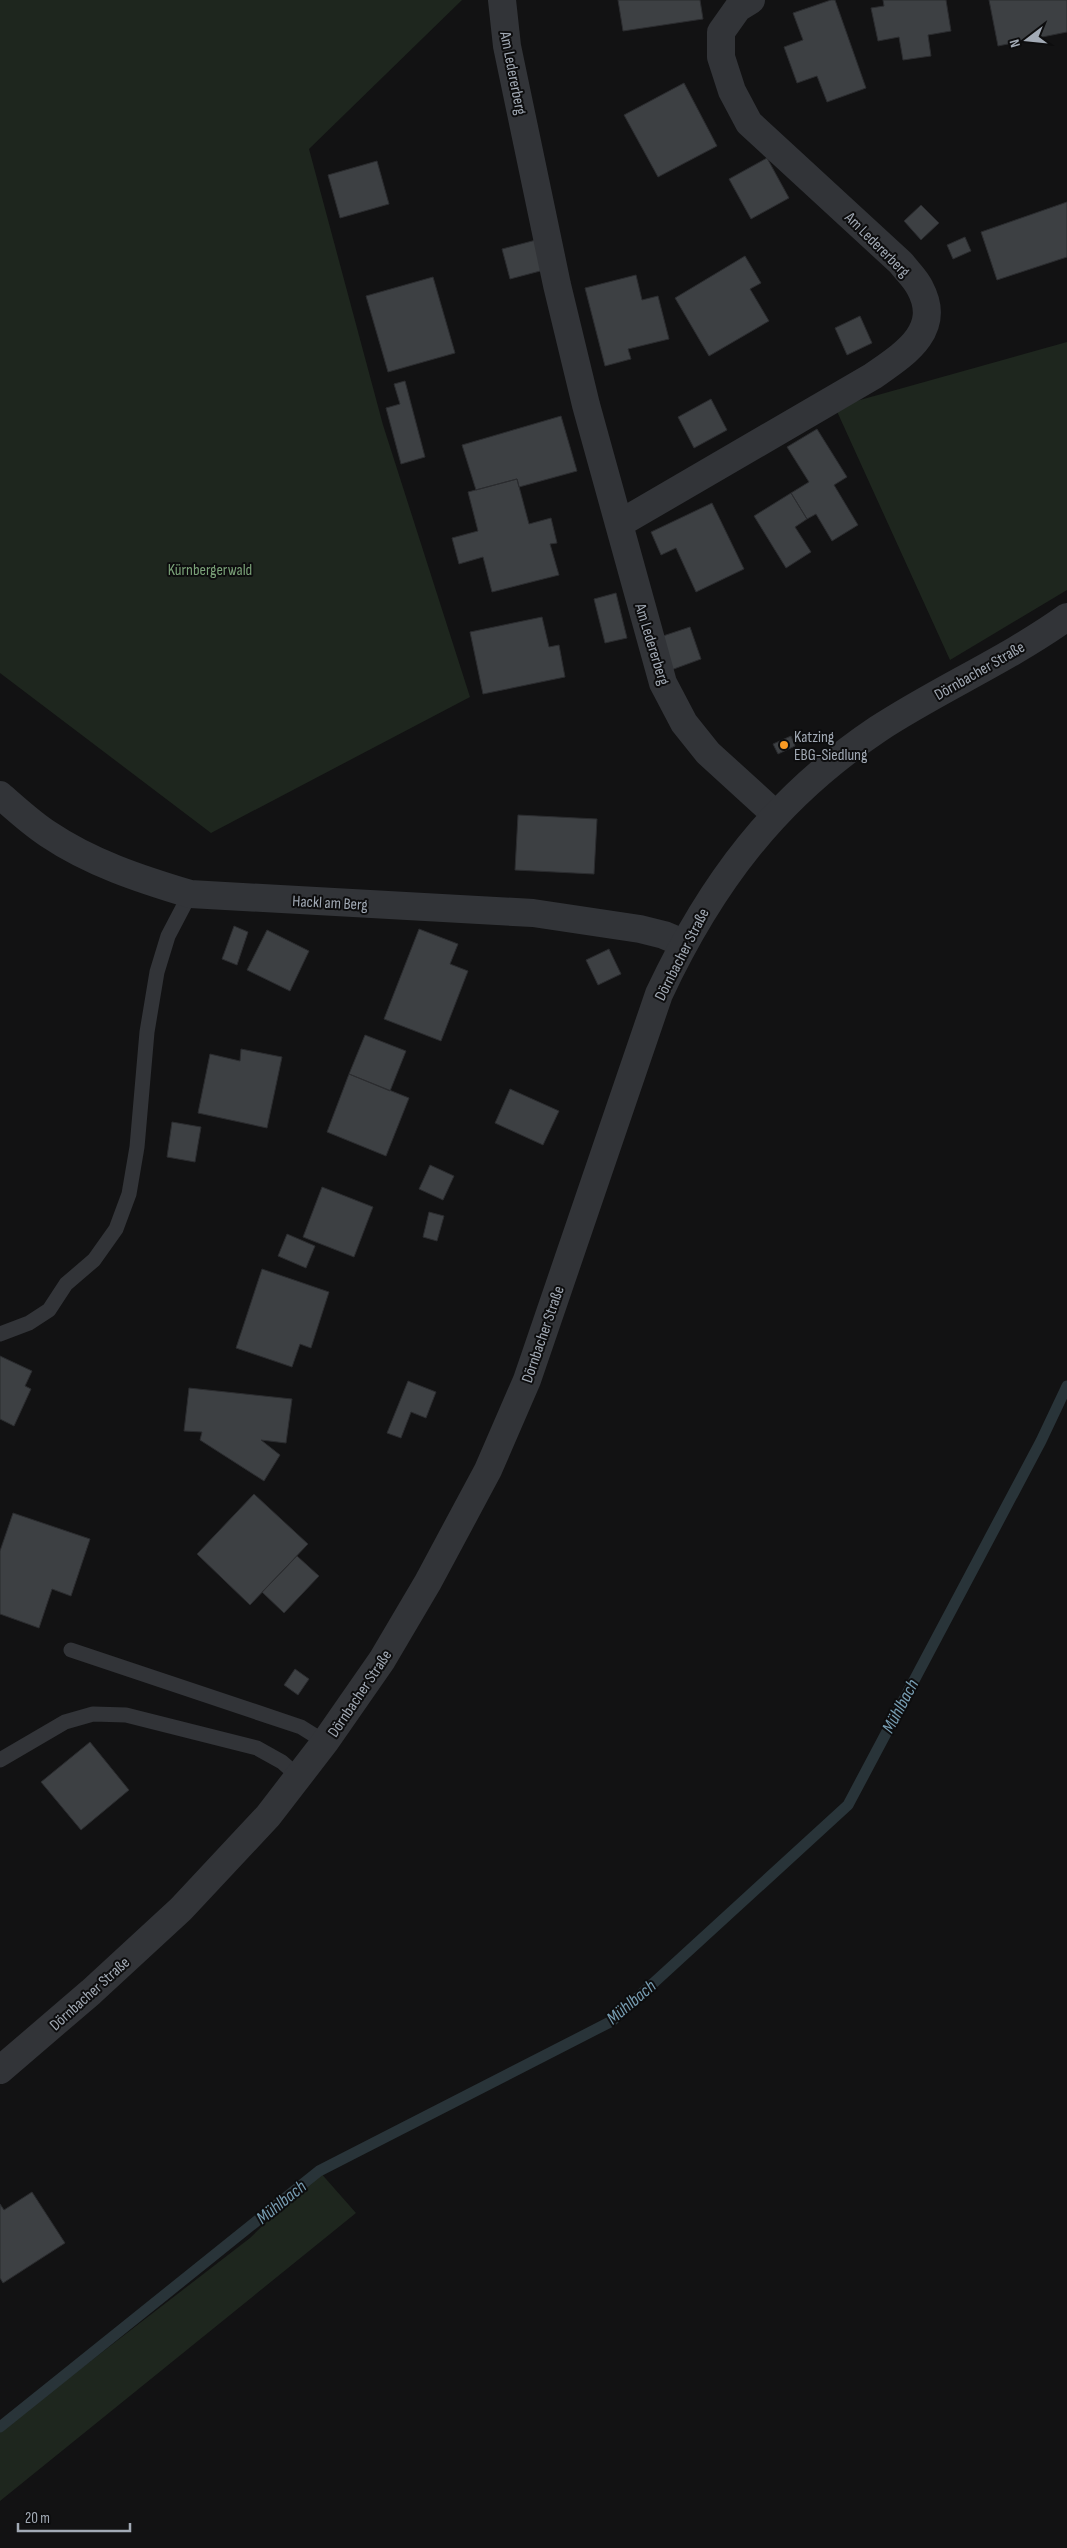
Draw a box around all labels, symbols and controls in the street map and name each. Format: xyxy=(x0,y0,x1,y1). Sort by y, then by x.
north arrow xyxy=(1002,15,1052,65)
street label: Am Ledererberg xyxy=(495,29,530,116)
text: N xyxy=(1006,38,1024,49)
street label: Am Ledererberg xyxy=(840,208,913,282)
park label: Kürnbergerwald xyxy=(168,561,252,580)
street label: Am Ledererberg xyxy=(630,600,673,687)
street label: Dörnbacher Straße xyxy=(931,638,1028,705)
place label: Katzing EBG-Siedlung xyxy=(794,728,867,765)
marker: Katzing EBG-Siedlung xyxy=(778,739,790,751)
street label: Hackl am Berg xyxy=(292,892,368,915)
street label: Dörnbacher Straße xyxy=(651,905,714,1004)
street label: Dörnbacher Straße xyxy=(518,1284,569,1385)
street label: Dörnbacher Straße xyxy=(324,1647,396,1741)
water label: Mühlbach xyxy=(878,1675,924,1737)
street label: Dörnbacher Straße xyxy=(46,1953,134,2035)
water label: Mühlbach xyxy=(602,1975,661,2029)
water label: Mühlbach xyxy=(252,2176,311,2229)
scale bar xyxy=(18,2500,130,2532)
text: 20 m xyxy=(25,2509,50,2528)

